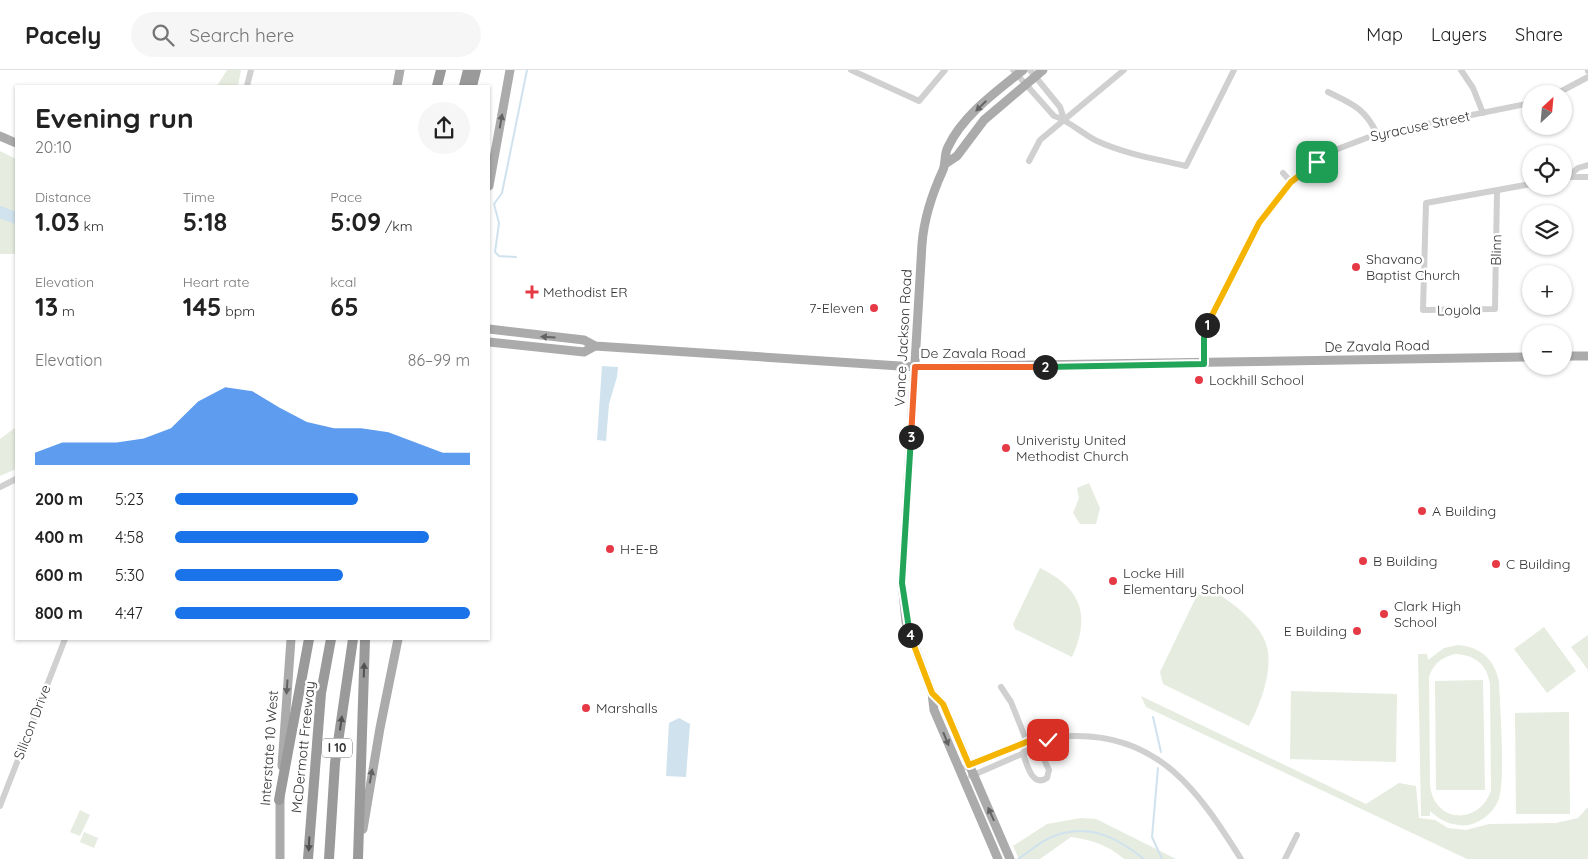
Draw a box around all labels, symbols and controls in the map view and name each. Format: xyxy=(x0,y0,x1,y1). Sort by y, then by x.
search box xyxy=(131,12,481,57)
text: Pacely xyxy=(25,20,101,50)
icon: search xyxy=(149,21,177,49)
text: Search here xyxy=(189,23,294,47)
text: Map xyxy=(1366,23,1403,46)
text: Layers xyxy=(1431,23,1487,46)
text: Share xyxy=(1515,23,1563,46)
north arrow xyxy=(1522,85,1572,135)
map controls xyxy=(1522,85,1572,375)
text: Evening run xyxy=(35,100,194,135)
one-way arrow xyxy=(975,100,987,112)
button: share xyxy=(418,102,470,154)
street label: Syracuse Street xyxy=(1369,107,1472,145)
one-way arrow xyxy=(497,113,505,129)
text: 20:10 xyxy=(35,137,72,157)
pin xyxy=(1296,141,1338,183)
button: locate xyxy=(1522,145,1572,195)
icon: arrive xyxy=(1303,148,1331,176)
text: Distance xyxy=(35,188,91,206)
text: Time xyxy=(183,188,215,206)
text: Pace xyxy=(330,188,362,206)
button: layers xyxy=(1522,205,1572,255)
text: 1.03 xyxy=(35,206,80,237)
text: 5:18 xyxy=(183,206,227,237)
text: 5:09 xyxy=(330,206,381,237)
text: km xyxy=(80,217,104,235)
text: /km xyxy=(381,217,413,235)
street label: Blinn xyxy=(1487,234,1505,266)
place label: Shavano Baptist Church xyxy=(1366,250,1460,284)
marker: Shavano Baptist Church xyxy=(1350,261,1362,273)
button: + xyxy=(1522,265,1572,315)
street label: Vance Jackson Road xyxy=(890,269,916,407)
text: Elevation xyxy=(35,273,94,291)
text: Heart rate xyxy=(183,273,249,291)
text: kcal xyxy=(330,273,356,291)
place label: Methodist ER xyxy=(543,283,628,301)
marker: Methodist ER xyxy=(525,285,539,299)
text: 13 xyxy=(35,291,58,322)
text: 145 xyxy=(183,291,221,322)
text: 65 xyxy=(330,291,359,322)
place label: 7-Eleven xyxy=(809,299,864,317)
street label: Loyola xyxy=(1437,301,1481,319)
text: m xyxy=(58,302,75,320)
text: bpm xyxy=(221,302,255,320)
marker: 7-Eleven xyxy=(868,302,880,314)
pin: 1 xyxy=(1194,312,1220,338)
text: 1 xyxy=(1205,316,1210,334)
button: − xyxy=(1522,325,1572,375)
one-way arrow xyxy=(540,333,556,341)
street label: De Zavala Road xyxy=(1324,336,1430,356)
street label: De Zavala Road xyxy=(920,344,1026,362)
text: Elevation xyxy=(35,350,102,370)
text: 86–99 m xyxy=(408,350,470,370)
pin: 2 xyxy=(1032,354,1058,380)
text: 2 xyxy=(1042,358,1049,376)
place label: Lockhill School xyxy=(1209,371,1304,389)
marker: Lockhill School xyxy=(1193,374,1205,386)
pin: 3 xyxy=(898,424,924,450)
text: 3 xyxy=(908,428,915,446)
place label: Univeristy United Methodist Church xyxy=(1016,431,1129,465)
marker: Univeristy United Methodist Church xyxy=(1000,442,1012,454)
text: 200 m xyxy=(35,489,83,509)
text: 5:23 xyxy=(115,489,144,509)
place label: A Building xyxy=(1432,502,1496,520)
marker: A Building xyxy=(1416,505,1428,517)
text: 400 m xyxy=(35,527,83,547)
text: 4:58 xyxy=(115,527,144,547)
place label: H-E-B xyxy=(620,540,658,558)
marker: H-E-B xyxy=(604,543,616,555)
place label: B Building xyxy=(1373,552,1437,570)
marker: B Building xyxy=(1357,555,1369,567)
place label: C Building xyxy=(1506,555,1570,573)
marker: C Building xyxy=(1490,558,1502,570)
place label: Locke Hill Elementary School xyxy=(1123,564,1244,598)
text: 600 m xyxy=(35,565,83,585)
text: 5:30 xyxy=(115,565,145,585)
marker: Locke Hill Elementary School xyxy=(1107,575,1119,587)
place label: Clark High School xyxy=(1394,597,1461,631)
text: 800 m xyxy=(35,603,83,623)
text: 4:47 xyxy=(115,603,143,623)
marker: Clark High School xyxy=(1378,608,1390,620)
pin: 4 xyxy=(898,622,922,648)
place label: E Building xyxy=(1284,622,1347,640)
marker: E Building xyxy=(1351,625,1363,637)
text: 4 xyxy=(906,626,915,644)
one-way arrow xyxy=(360,662,368,678)
one-way arrow xyxy=(282,679,290,695)
street label: McDermott Freeway xyxy=(287,680,319,814)
street label: Silicon Drive xyxy=(10,682,54,762)
street label: Interstate 10 West xyxy=(256,689,282,806)
place label: Marshalls xyxy=(596,699,657,717)
marker: Marshalls xyxy=(580,702,592,714)
one-way arrow xyxy=(337,715,345,731)
pin xyxy=(1027,719,1069,761)
icon: check xyxy=(1034,726,1062,754)
one-way arrow xyxy=(942,732,950,747)
road number: I 10 xyxy=(322,738,352,758)
one-way arrow xyxy=(368,768,376,784)
one-way arrow xyxy=(986,807,994,821)
one-way arrow xyxy=(304,836,312,852)

